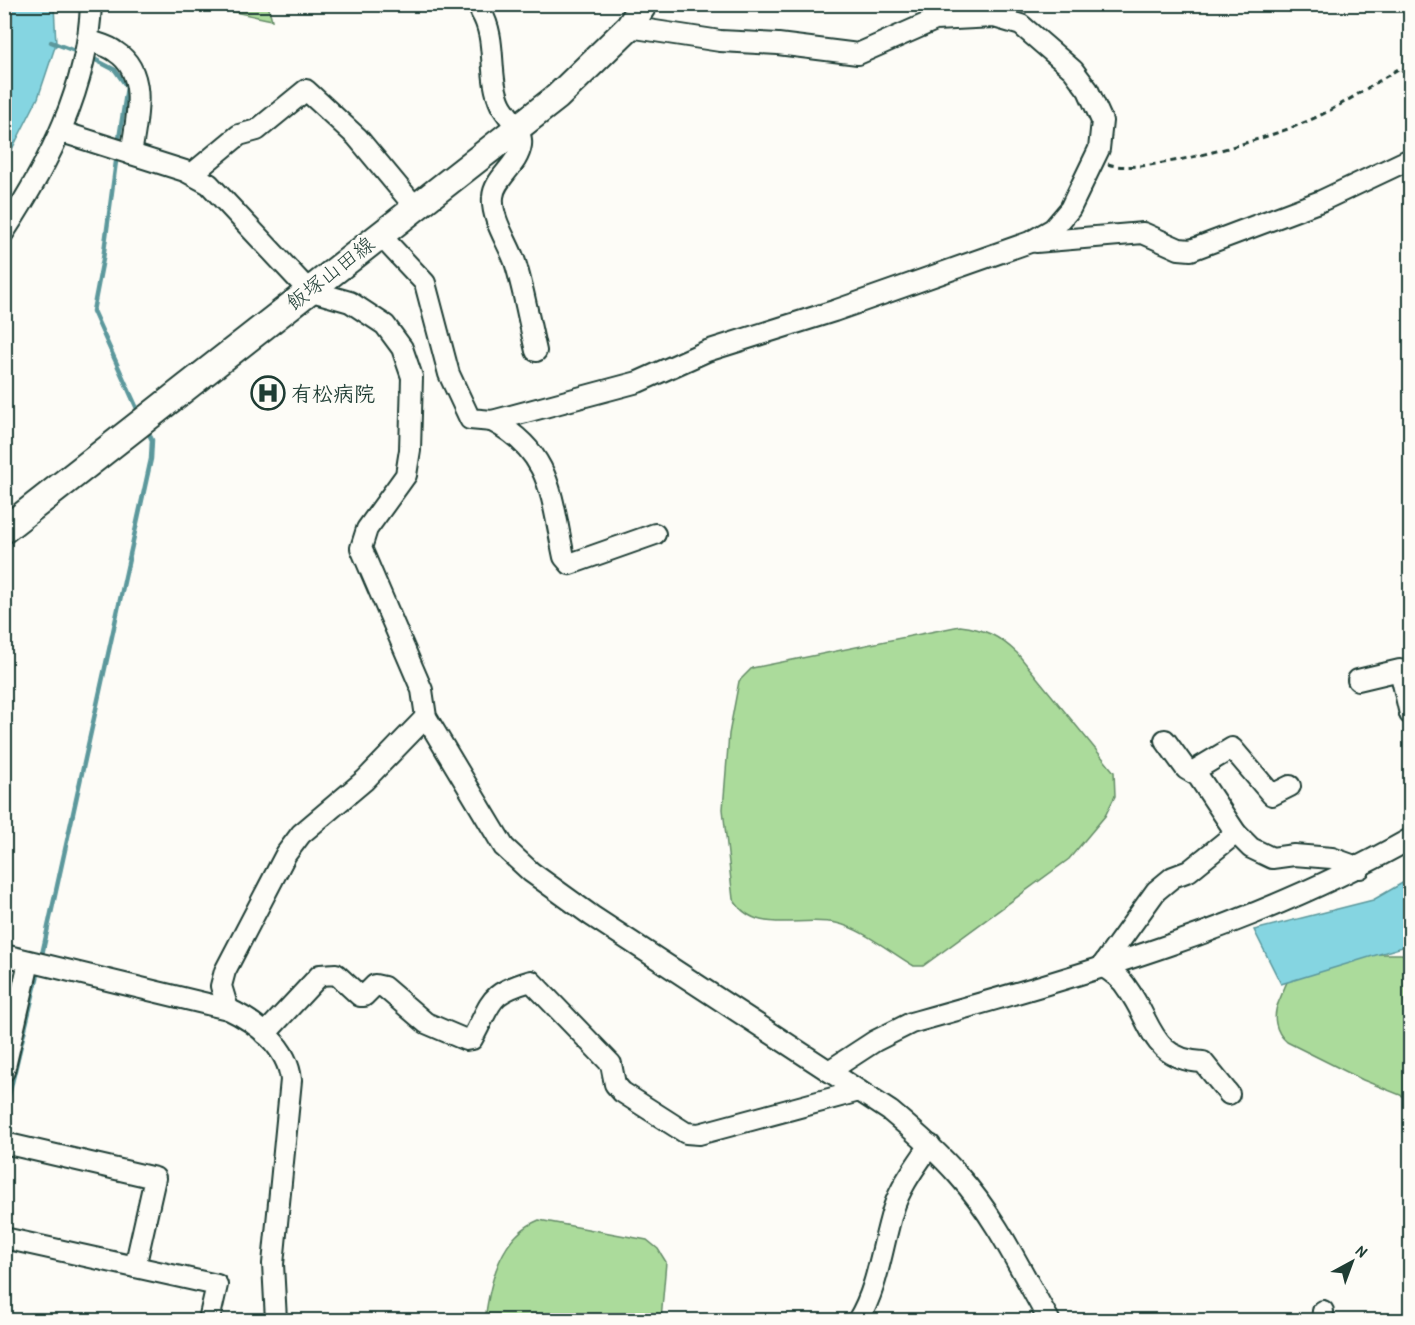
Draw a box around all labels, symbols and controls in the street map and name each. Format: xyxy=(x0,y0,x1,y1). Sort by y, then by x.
street label: 飯塚山田線 xyxy=(280,229,380,317)
hospital icon: 有松病院 xyxy=(250,375,286,411)
place label: 有松病院 xyxy=(291,379,375,408)
north arrow xyxy=(1322,1232,1382,1292)
text: N xyxy=(1351,1240,1373,1262)

